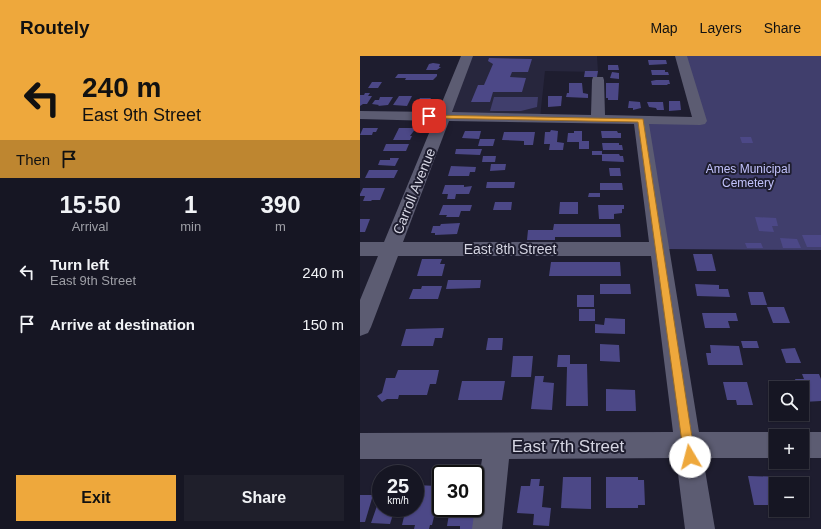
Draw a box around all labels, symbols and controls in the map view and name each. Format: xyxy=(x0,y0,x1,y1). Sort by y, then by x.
text: Routely xyxy=(20,17,90,38)
text: Map xyxy=(650,20,678,36)
text: Layers xyxy=(700,20,742,36)
text: Share xyxy=(764,20,801,36)
icon: left xyxy=(16,72,68,124)
text: 240 m xyxy=(82,72,161,103)
pin xyxy=(412,99,446,133)
text: East 9th Street xyxy=(82,105,201,125)
icon: arrive xyxy=(418,105,440,127)
street label: Carroll Avenue xyxy=(389,145,439,236)
icon: arrive xyxy=(58,148,80,170)
text: Then xyxy=(16,151,50,168)
park label: Ames Municipal Cemetery xyxy=(706,162,790,190)
text: 15:50 xyxy=(59,191,121,218)
text: 1 xyxy=(184,191,197,218)
text: 390 xyxy=(261,191,301,218)
text: Arrival xyxy=(72,219,109,234)
text: min xyxy=(180,219,201,234)
text: m xyxy=(275,219,286,234)
street label: East 8th Street xyxy=(464,241,556,257)
text: Turn left xyxy=(50,256,109,273)
icon: left xyxy=(16,261,38,283)
text: 240 m xyxy=(302,264,344,281)
text: East 9th Street xyxy=(50,273,136,288)
icon: arrive xyxy=(16,313,38,335)
text: Arrive at destination xyxy=(50,316,195,333)
text: 150 m xyxy=(302,316,344,333)
map controls xyxy=(769,381,809,517)
button: search xyxy=(769,381,809,421)
button: + xyxy=(769,429,809,469)
position arrow xyxy=(669,436,711,478)
street label: East 7th Street xyxy=(512,437,625,456)
speed limit sign: 30 xyxy=(432,465,484,517)
button: Exit xyxy=(16,475,176,521)
button: Share xyxy=(184,475,344,521)
text: 25 xyxy=(387,475,409,497)
button: − xyxy=(769,477,809,517)
text: km/h xyxy=(387,495,409,506)

